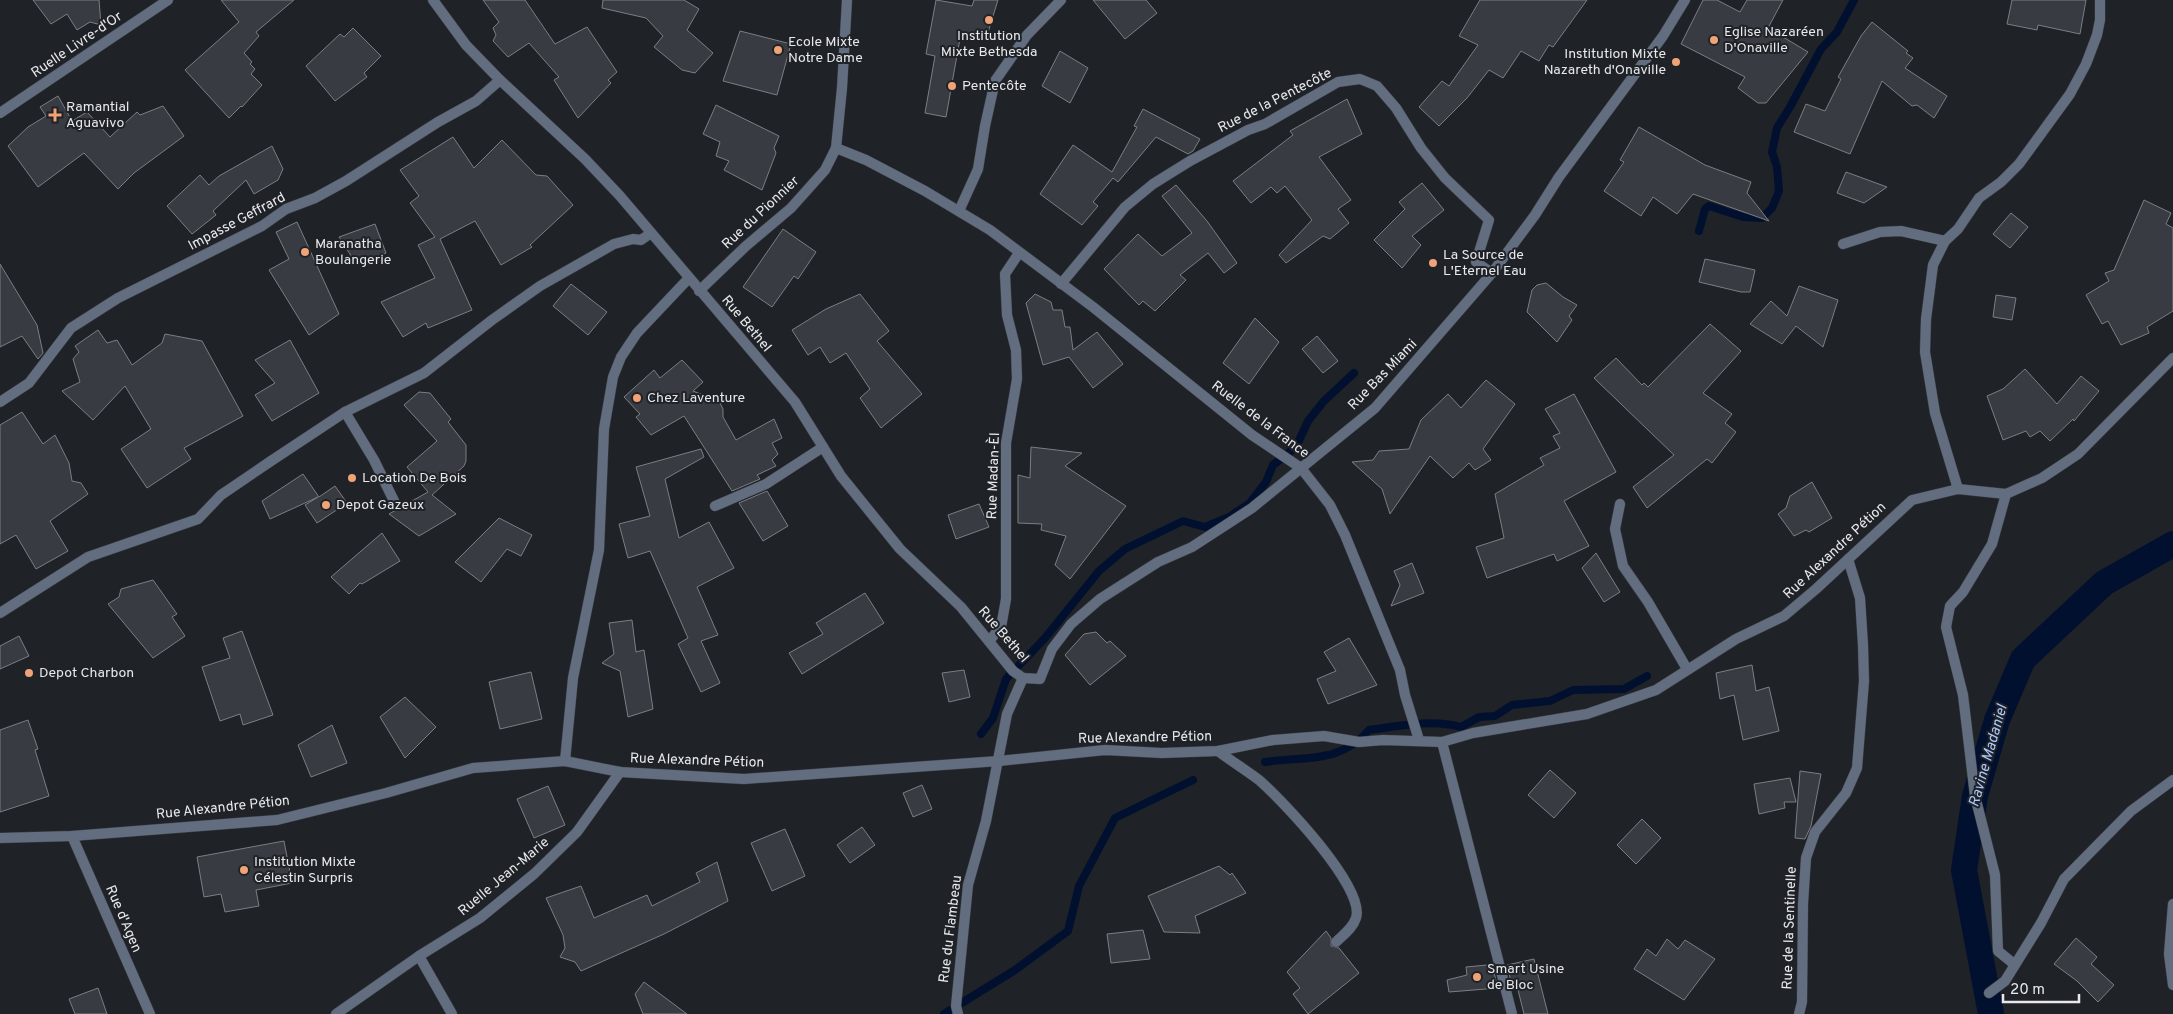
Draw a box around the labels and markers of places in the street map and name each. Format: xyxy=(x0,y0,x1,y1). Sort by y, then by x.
marker: Institution Mixte Bethesda xyxy=(983,14,995,26)
place label: Eglise Nazaréen D'Onaville xyxy=(1724,24,1824,57)
place label: Institution Mixte Bethesda xyxy=(941,28,1037,61)
place label: Ecole Mixte Notre Dame xyxy=(788,34,863,67)
marker: Eglise Nazaréen D'Onaville xyxy=(1708,34,1720,46)
marker: Ecole Mixte Notre Dame xyxy=(772,44,784,56)
place label: Institution Mixte Nazareth d'Onaville xyxy=(1544,46,1666,79)
marker: Institution Mixte Nazareth d'Onaville xyxy=(1670,56,1682,68)
place label: Pentecôte xyxy=(962,78,1027,95)
marker: Pentecôte xyxy=(946,80,958,92)
place label: Ramantial Aguavivo xyxy=(66,99,129,132)
marker: Ramantial Aguavivo xyxy=(48,108,62,122)
place label: Maranatha Boulangerie xyxy=(315,236,391,269)
marker: Maranatha Boulangerie xyxy=(299,246,311,258)
place label: La Source de L'Eternel Eau xyxy=(1443,247,1526,280)
marker: La Source de L'Eternel Eau xyxy=(1427,257,1439,269)
place label: Chez Laventure xyxy=(647,390,745,407)
marker: Chez Laventure xyxy=(631,392,643,404)
place label: Location De Bois xyxy=(362,470,467,487)
marker: Location De Bois xyxy=(346,472,358,484)
place label: Depot Gazeux xyxy=(336,497,424,514)
marker: Depot Gazeux xyxy=(320,499,332,511)
place label: Depot Charbon xyxy=(39,665,134,682)
marker: Depot Charbon xyxy=(23,667,35,679)
place label: Institution Mixte Célestin Surpris xyxy=(254,854,356,887)
marker: Institution Mixte Célestin Surpris xyxy=(238,864,250,876)
place label: Smart Usine de Bloc xyxy=(1487,961,1564,994)
marker: Smart Usine de Bloc xyxy=(1471,971,1483,983)

